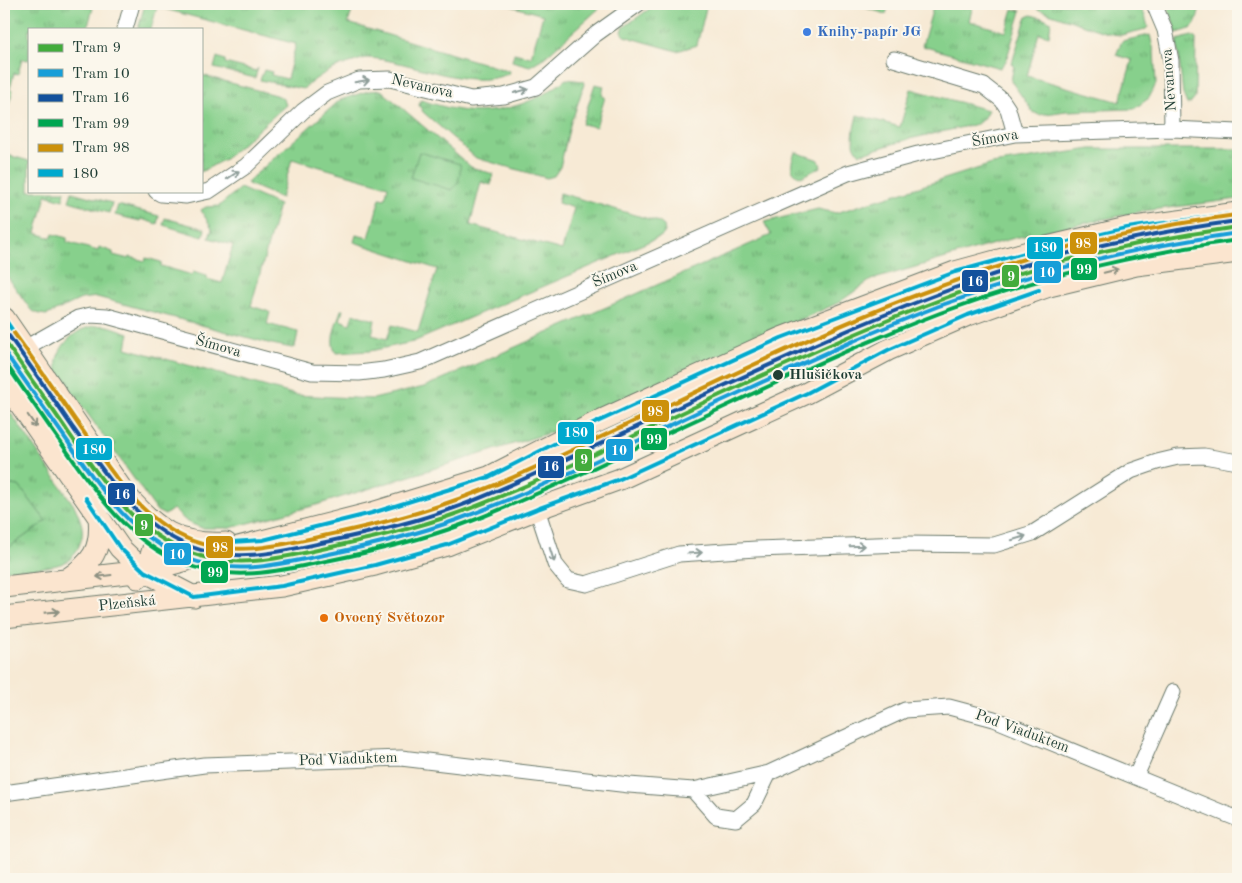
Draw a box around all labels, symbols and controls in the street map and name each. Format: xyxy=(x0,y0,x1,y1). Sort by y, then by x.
place label: Knihy-papír JG xyxy=(817,25,921,40)
marker: Knihy-papír JG xyxy=(801,26,813,38)
legend xyxy=(28,28,202,192)
text: Tram 9 xyxy=(72,41,121,56)
street label: Nevanova xyxy=(1160,47,1180,112)
text: Tram 10 xyxy=(72,67,130,82)
street label: Nevanova xyxy=(390,73,455,102)
one-way arrow xyxy=(354,75,370,85)
one-way arrow xyxy=(513,86,529,95)
text: Tram 16 xyxy=(72,91,130,106)
text: Tram 99 xyxy=(72,117,130,132)
street label: Šímova xyxy=(970,124,1020,150)
text: Tram 98 xyxy=(72,141,130,156)
text: 180 xyxy=(72,167,98,182)
one-way arrow xyxy=(226,170,240,180)
line badge: 98 xyxy=(1069,231,1098,255)
line badge: 180 xyxy=(1026,236,1064,260)
text: 98 xyxy=(1075,237,1091,251)
text: 180 xyxy=(1033,241,1057,255)
street label: Šímova xyxy=(589,256,640,291)
line badge: 99 xyxy=(1070,257,1098,281)
line badge: 10 xyxy=(1033,260,1062,284)
text: 99 xyxy=(1076,263,1092,277)
line badge: 9 xyxy=(1001,264,1020,288)
text: 10 xyxy=(1039,266,1055,280)
one-way arrow xyxy=(1102,266,1118,275)
line badge: 16 xyxy=(961,269,989,293)
text: 9 xyxy=(1007,270,1015,284)
text: 16 xyxy=(967,275,983,289)
street label: Šímova xyxy=(193,330,244,361)
marker: Hlušičkova xyxy=(771,368,785,382)
place label: Hlušičkova xyxy=(789,368,862,383)
line badge: 98 xyxy=(641,399,670,423)
text: 98 xyxy=(647,405,663,419)
one-way arrow xyxy=(27,414,37,428)
line badge: 180 xyxy=(557,421,595,445)
text: 180 xyxy=(564,426,588,440)
line badge: 99 xyxy=(640,427,668,451)
text: 99 xyxy=(646,433,662,447)
line badge: 180 xyxy=(75,437,113,461)
line badge: 10 xyxy=(605,438,634,462)
text: 180 xyxy=(82,443,106,457)
text: 10 xyxy=(611,444,627,458)
line badge: 9 xyxy=(574,448,593,472)
text: 9 xyxy=(580,453,588,467)
line badge: 16 xyxy=(537,455,565,479)
text: 16 xyxy=(543,460,559,474)
line badge: 16 xyxy=(107,482,136,506)
text: 16 xyxy=(114,488,130,502)
line badge: 9 xyxy=(134,513,154,537)
text: 9 xyxy=(140,519,148,533)
one-way arrow xyxy=(1010,532,1026,542)
line badge: 98 xyxy=(205,535,234,559)
text: 98 xyxy=(212,541,228,555)
one-way arrow xyxy=(849,541,865,550)
line badge: 10 xyxy=(163,542,192,566)
one-way arrow xyxy=(548,547,558,563)
text: 10 xyxy=(169,548,185,562)
one-way arrow xyxy=(687,548,703,557)
line badge: 99 xyxy=(200,560,229,584)
text: 99 xyxy=(207,566,223,580)
one-way arrow xyxy=(96,571,112,581)
street label: Plzeňská xyxy=(98,593,157,614)
one-way arrow xyxy=(44,607,60,617)
place label: Ovocný Světozor xyxy=(334,611,445,626)
marker: Ovocný Světozor xyxy=(318,612,330,624)
street label: Pod Viaduktem xyxy=(973,708,1071,756)
street label: Pod Viaduktem xyxy=(298,751,398,769)

